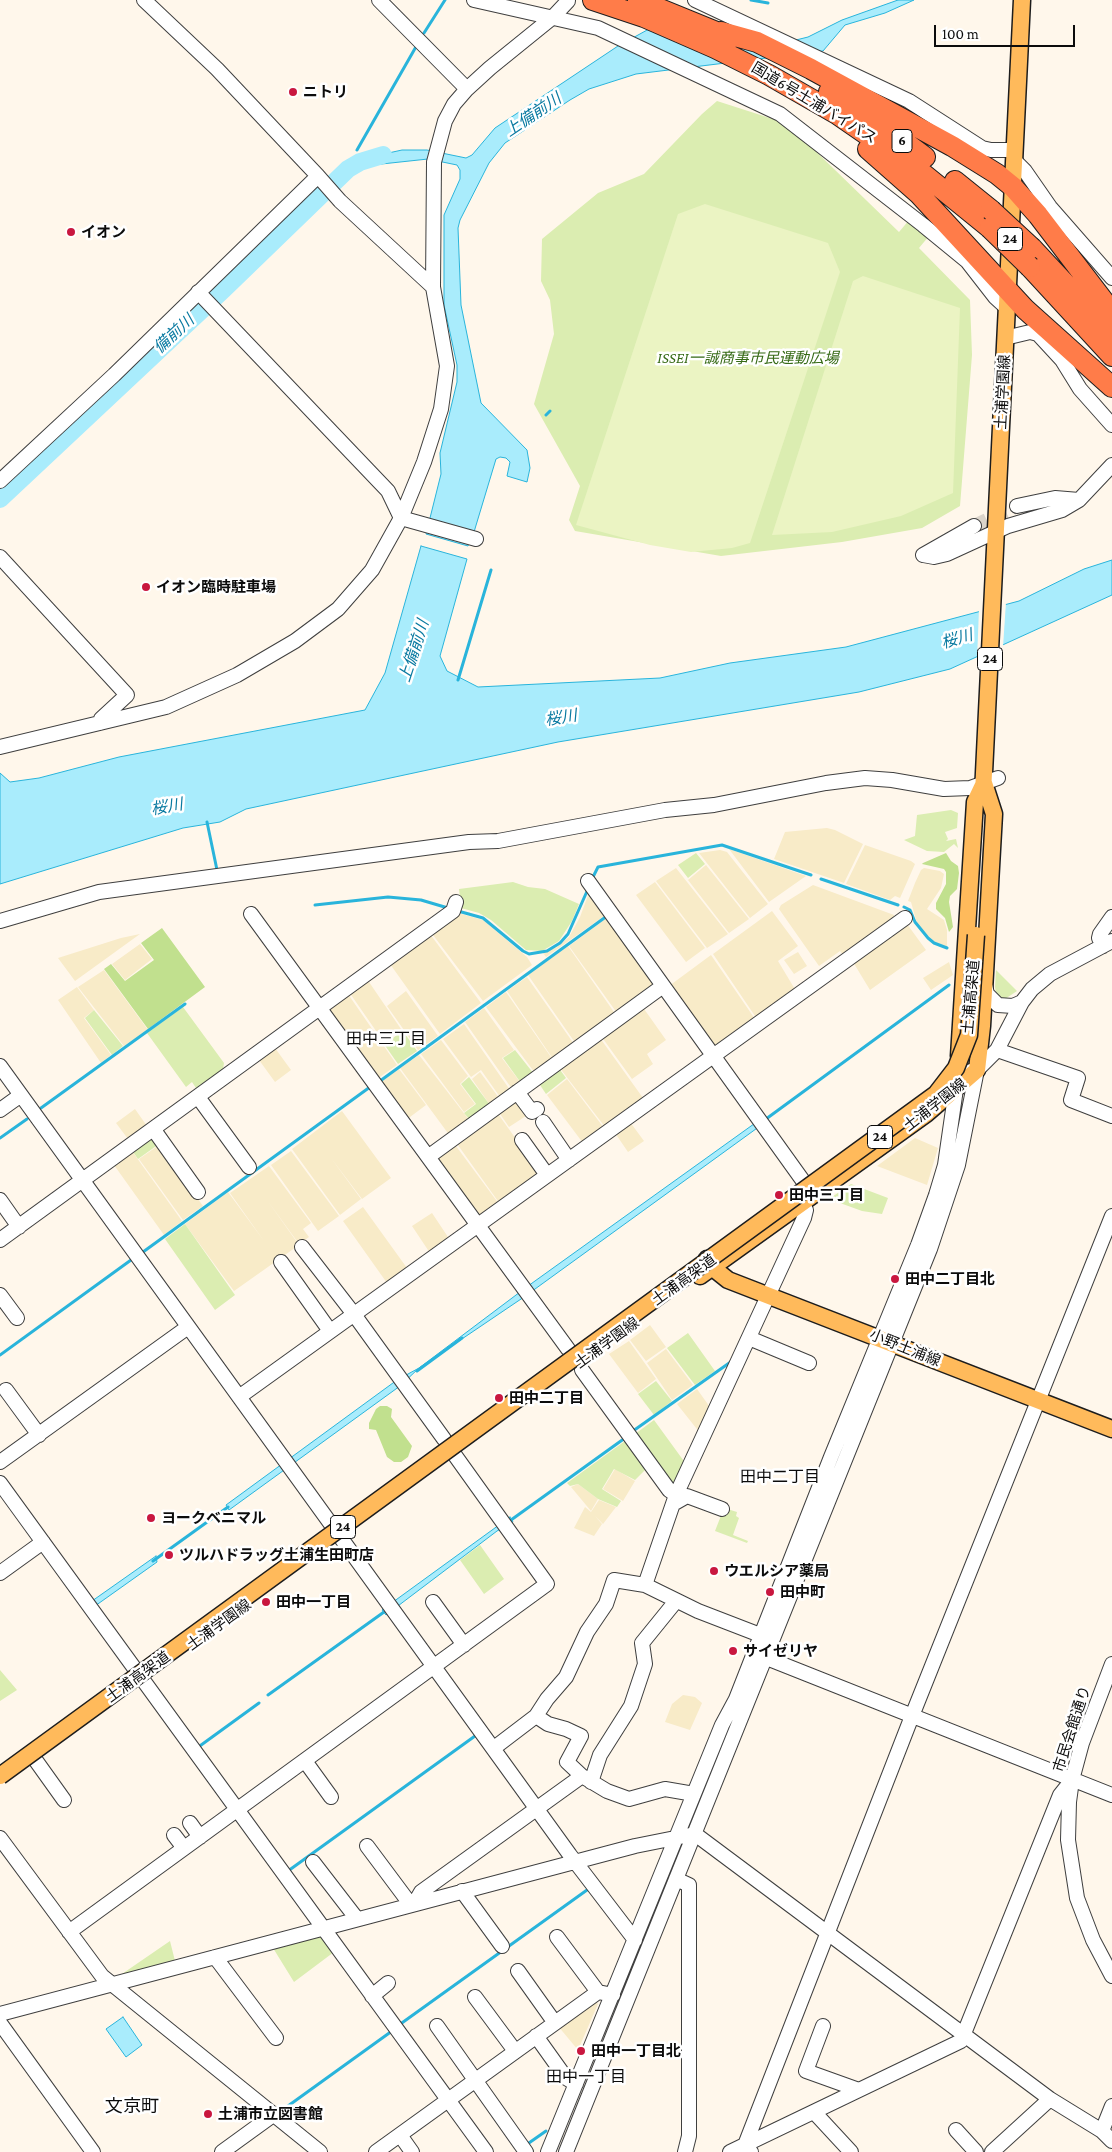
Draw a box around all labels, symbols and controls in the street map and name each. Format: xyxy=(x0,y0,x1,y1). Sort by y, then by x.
scale bar xyxy=(937,15,1078,47)
text: 100 m xyxy=(942,26,979,42)
street label: 国道6号土浦バイパス xyxy=(748,59,880,147)
place label: ニトリ xyxy=(303,83,348,101)
marker: ニトリ xyxy=(287,86,299,98)
water label: 上備前川 xyxy=(501,89,565,141)
road number: 6 xyxy=(892,130,912,152)
place label: イオン xyxy=(81,223,126,241)
marker: イオン xyxy=(65,226,77,238)
road number: 24 xyxy=(998,228,1022,250)
water label: 備前川 xyxy=(150,311,198,357)
park label: ISSEI一誠商事市民運動広場 xyxy=(657,349,839,367)
street label: 土浦学園線 xyxy=(992,354,1014,430)
place label: イオン臨時駐車場 xyxy=(156,578,276,596)
marker: イオン臨時駐車場 xyxy=(140,581,152,593)
water label: 上備前川 xyxy=(395,618,433,684)
water label: 桜川 xyxy=(939,625,975,653)
road number: 24 xyxy=(978,648,1002,671)
water label: 桜川 xyxy=(544,706,578,730)
water label: 桜川 xyxy=(150,795,184,819)
street label: 土浦高架道 xyxy=(959,959,983,1035)
district label: 田中三丁目 xyxy=(346,1029,426,1049)
street label: 土浦学園線 xyxy=(900,1075,970,1135)
road number: 24 xyxy=(868,1126,892,1148)
place label: 田中三丁目 xyxy=(789,1186,864,1204)
marker: 田中三丁目 xyxy=(773,1189,785,1201)
street label: 土浦高架道 xyxy=(648,1251,720,1309)
place label: 田中二丁目北 xyxy=(905,1270,995,1288)
marker: 田中二丁目北 xyxy=(889,1273,901,1285)
street label: 土浦学園線 xyxy=(571,1314,643,1372)
street label: 小野土浦線 xyxy=(867,1326,943,1370)
place label: 田中二丁目 xyxy=(509,1389,584,1407)
marker: 田中二丁目 xyxy=(493,1392,505,1404)
district label: 田中二丁目 xyxy=(740,1467,820,1487)
place label: ヨークベニマル xyxy=(161,1509,266,1527)
marker: ヨークベニマル xyxy=(145,1512,157,1524)
road number: 24 xyxy=(330,1515,356,1538)
place label: ツルハドラッグ土浦生田町店 xyxy=(179,1546,374,1564)
marker: ツルハドラッグ土浦生田町店 xyxy=(163,1549,175,1561)
place label: ウエルシア薬局 xyxy=(724,1562,829,1580)
marker: ウエルシア薬局 xyxy=(708,1565,720,1577)
place label: 田中町 xyxy=(780,1583,825,1601)
marker: 田中町 xyxy=(764,1586,776,1598)
place label: 田中一丁目 xyxy=(276,1593,351,1611)
street label: 土浦学園線 xyxy=(183,1596,255,1654)
marker: 田中一丁目 xyxy=(260,1596,272,1608)
place label: サイゼリヤ xyxy=(743,1642,818,1660)
marker: サイゼリヤ xyxy=(727,1645,739,1657)
street label: 土浦高架道 xyxy=(102,1648,174,1706)
street label: 市民会館通り xyxy=(1050,1683,1094,1775)
place label: 田中一丁目北 xyxy=(591,2042,681,2060)
marker: 田中一丁目北 xyxy=(575,2045,587,2057)
district label: 田中一丁目 xyxy=(546,2067,626,2087)
district label: 文京町 xyxy=(105,2095,159,2117)
place label: 土浦市立図書館 xyxy=(218,2105,323,2123)
marker: 土浦市立図書館 xyxy=(202,2108,214,2120)

